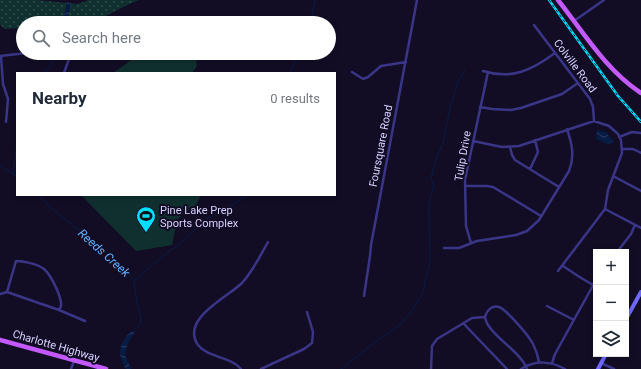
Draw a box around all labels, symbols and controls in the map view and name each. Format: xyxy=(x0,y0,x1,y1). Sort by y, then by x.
search box xyxy=(16,16,336,60)
icon: search xyxy=(30,27,52,49)
text: Search here xyxy=(62,29,141,47)
street label: Colville Road xyxy=(551,37,599,95)
text: Nearby xyxy=(32,88,87,108)
text: 0 results xyxy=(270,91,320,106)
street label: Foursquare Road xyxy=(367,104,395,188)
street label: Tulip Drive xyxy=(452,130,474,182)
place label: Pine Lake Prep Sports Complex xyxy=(160,204,239,230)
sports icon: Pine Lake Prep Sports Complex xyxy=(135,205,157,233)
water label: Reeds Creek xyxy=(75,226,134,281)
map controls xyxy=(593,249,629,357)
button: + xyxy=(593,249,629,285)
button: − xyxy=(593,285,629,321)
button: layers xyxy=(593,321,629,357)
street label: Charlotte Highway xyxy=(11,327,102,365)

